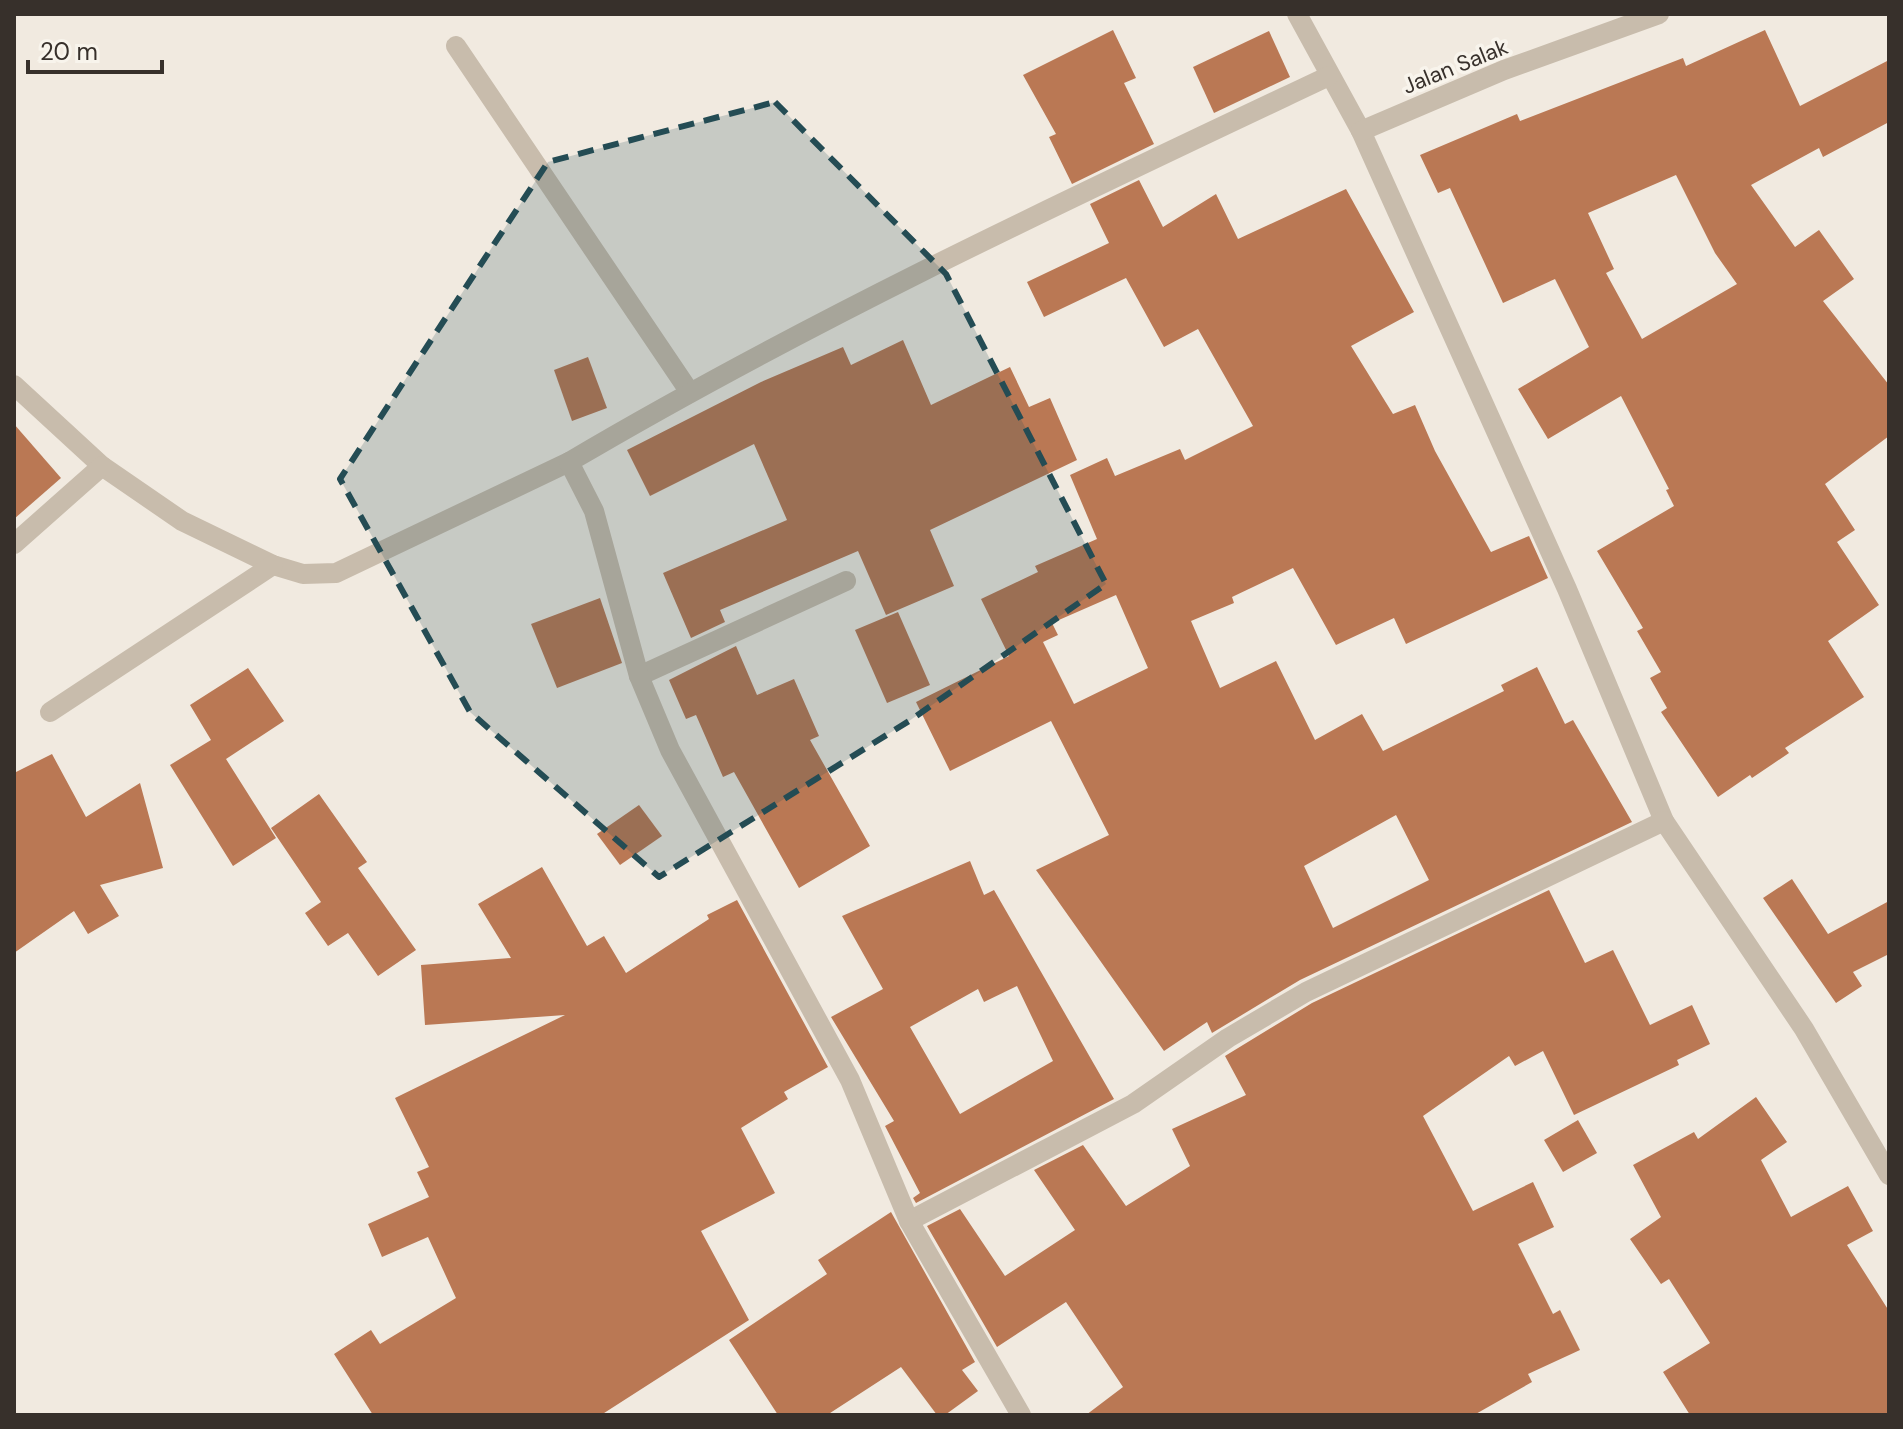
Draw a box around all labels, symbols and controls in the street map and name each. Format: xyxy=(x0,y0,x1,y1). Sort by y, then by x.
scale bar xyxy=(28,24,162,74)
street label: Jalan Salak xyxy=(1398,32,1512,101)
text: 20 m xyxy=(40,36,98,67)

